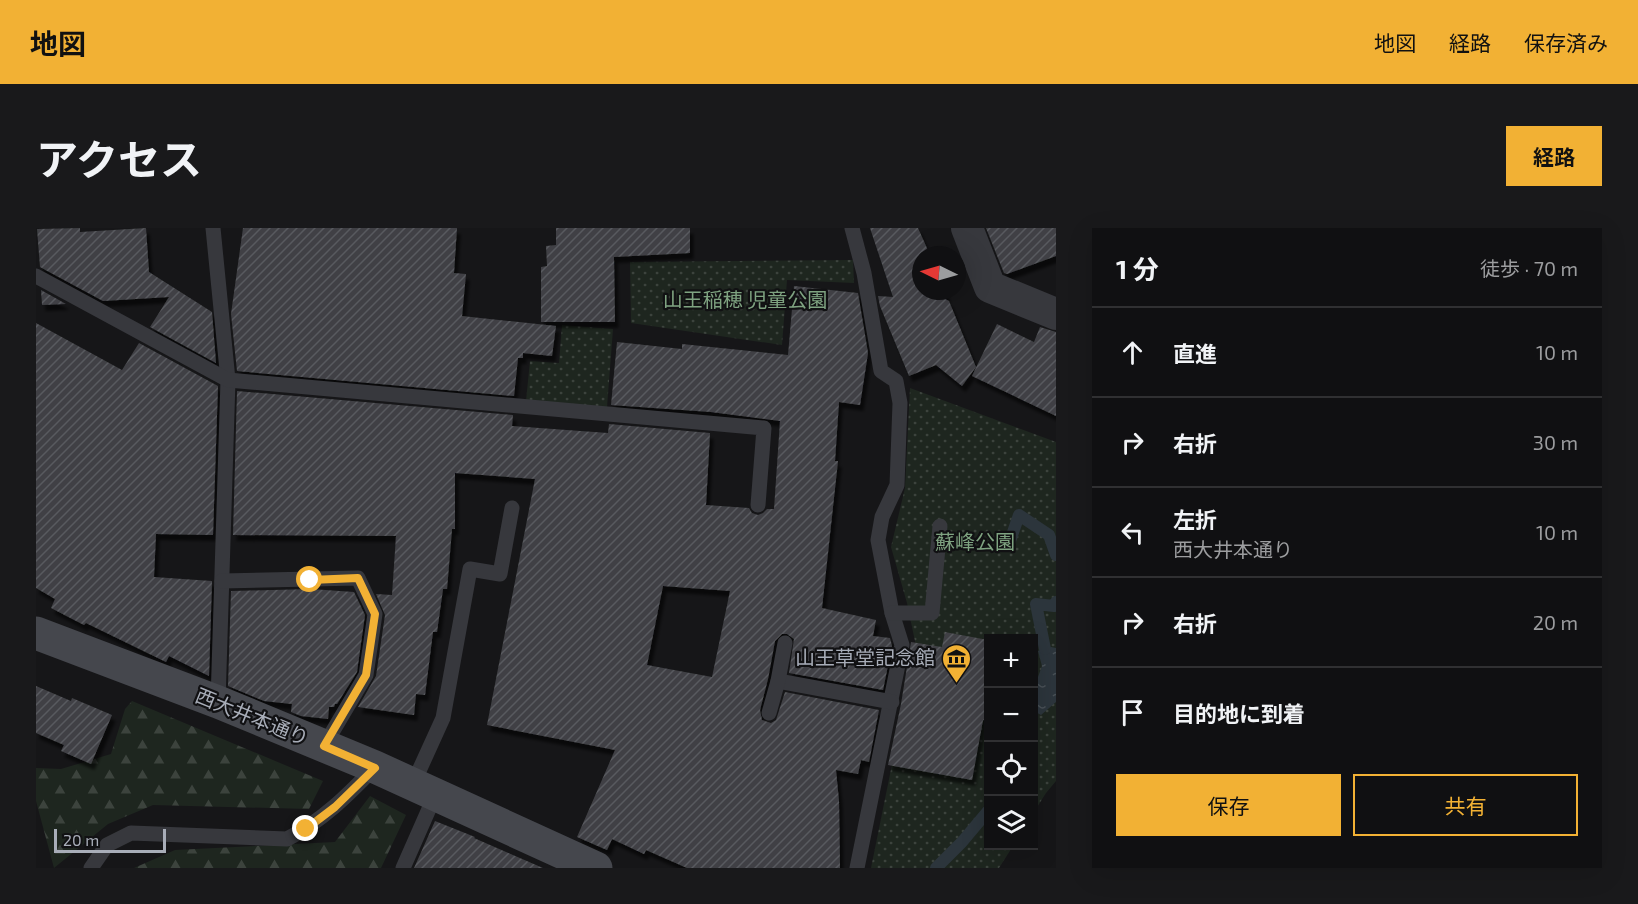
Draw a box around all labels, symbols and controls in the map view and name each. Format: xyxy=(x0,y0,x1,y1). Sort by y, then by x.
text: 地図 xyxy=(30,26,86,60)
text: 地図 xyxy=(1374,30,1416,55)
text: 経路 xyxy=(1449,30,1491,55)
text: 保存済み xyxy=(1524,30,1608,55)
button: 経路 xyxy=(1506,126,1602,186)
text: アクセス xyxy=(36,133,202,183)
north arrow xyxy=(912,246,966,300)
text: 1 分 xyxy=(1116,253,1159,284)
text: 徒歩 · 70 m xyxy=(1480,256,1578,280)
park label: 山王稲穂 児童公園 xyxy=(663,287,827,311)
icon: ahead xyxy=(1116,336,1149,369)
text: 直進 xyxy=(1173,340,1217,366)
text: 10 m xyxy=(1536,340,1578,364)
icon: right xyxy=(1116,426,1149,459)
text: 右折 xyxy=(1173,430,1217,456)
text: 30 m xyxy=(1533,430,1578,454)
text: 左折 xyxy=(1173,506,1217,532)
icon: left xyxy=(1116,516,1149,549)
text: 10 m xyxy=(1536,520,1578,544)
park label: 蘇峰公園 xyxy=(935,529,1015,553)
text: 西大井本通り xyxy=(1173,537,1293,561)
route start xyxy=(296,566,322,592)
icon: right xyxy=(1116,606,1149,639)
text: 右折 xyxy=(1173,610,1217,636)
text: 20 m xyxy=(1533,610,1578,634)
map controls xyxy=(984,634,1038,850)
button: + xyxy=(984,634,1038,688)
museum icon: 山王草堂記念館 xyxy=(940,642,972,684)
place label: 山王草堂記念館 xyxy=(795,645,935,669)
street label: 西大井本通り xyxy=(192,682,313,750)
button: − xyxy=(984,688,1038,742)
icon: arrive xyxy=(1116,696,1149,729)
text: 目的地に到着 xyxy=(1173,700,1305,726)
button: locate xyxy=(984,742,1038,796)
button: 保存 xyxy=(1116,774,1341,836)
button: 共有 xyxy=(1353,774,1578,836)
button: layers xyxy=(984,796,1038,850)
route end xyxy=(292,815,318,841)
scale bar xyxy=(54,826,166,854)
text: 20 m xyxy=(63,830,99,849)

